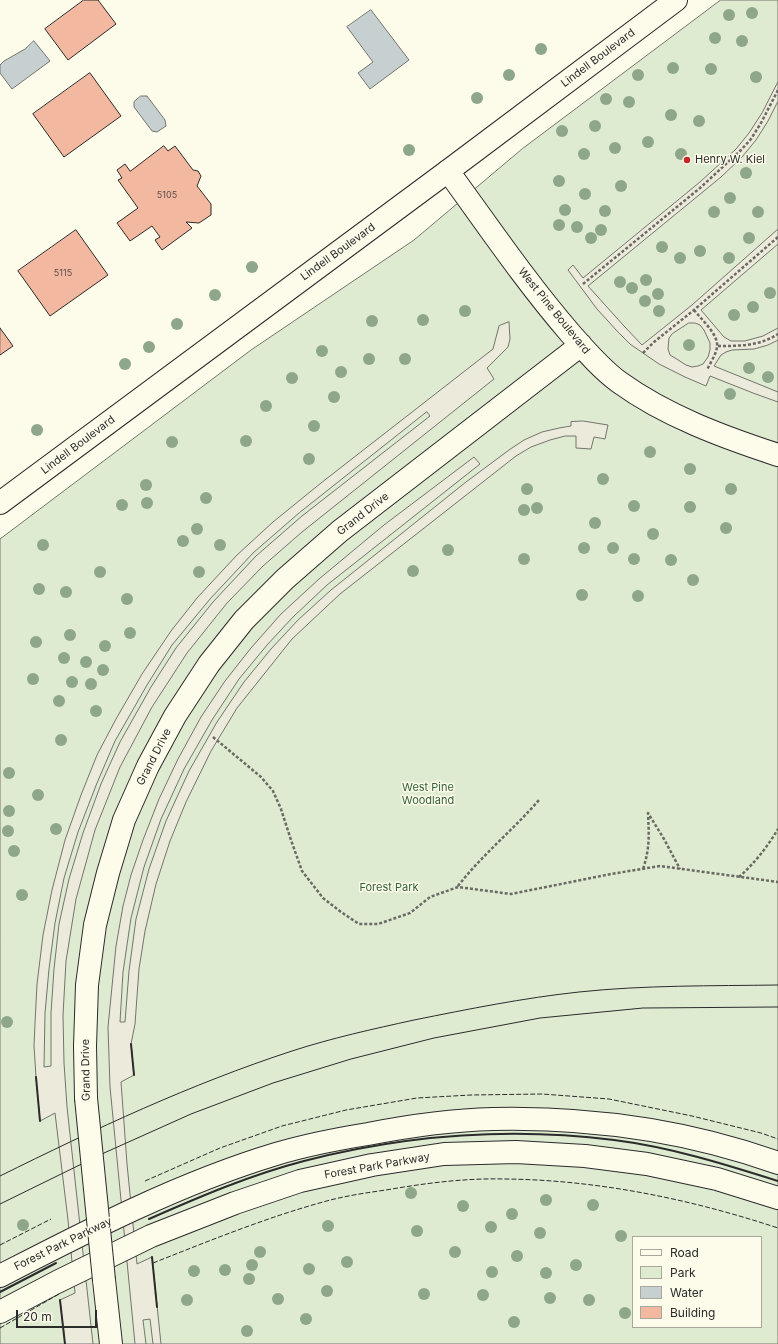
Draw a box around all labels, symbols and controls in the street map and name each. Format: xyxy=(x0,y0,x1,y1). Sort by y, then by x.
street label: Lindell Boulevard xyxy=(558,26,638,90)
place label: Henry W. Kiel xyxy=(695,153,765,167)
marker: Henry W. Kiel xyxy=(682,155,692,165)
house number: 5105 xyxy=(157,190,177,200)
street label: Lindell Boulevard xyxy=(298,220,378,284)
street label: West Pine Boulevard xyxy=(515,265,593,357)
house number: 5115 xyxy=(54,268,72,278)
street label: Lindell Boulevard xyxy=(38,413,118,477)
street label: Grand Drive xyxy=(334,490,392,538)
street label: Grand Drive xyxy=(134,726,174,788)
park label: West Pine Woodland xyxy=(402,781,454,807)
park label: Forest Park xyxy=(359,881,419,895)
street label: Grand Drive xyxy=(79,1039,93,1101)
street label: Forest Park Parkway xyxy=(323,1150,431,1182)
street label: Forest Park Parkway xyxy=(12,1215,114,1273)
legend xyxy=(632,1236,762,1328)
text: Road xyxy=(670,1245,699,1260)
text: Park xyxy=(670,1265,696,1280)
text: Water xyxy=(670,1285,703,1300)
scale bar xyxy=(18,1302,99,1328)
text: Building xyxy=(670,1305,715,1320)
text: 20 m xyxy=(23,1309,52,1324)

